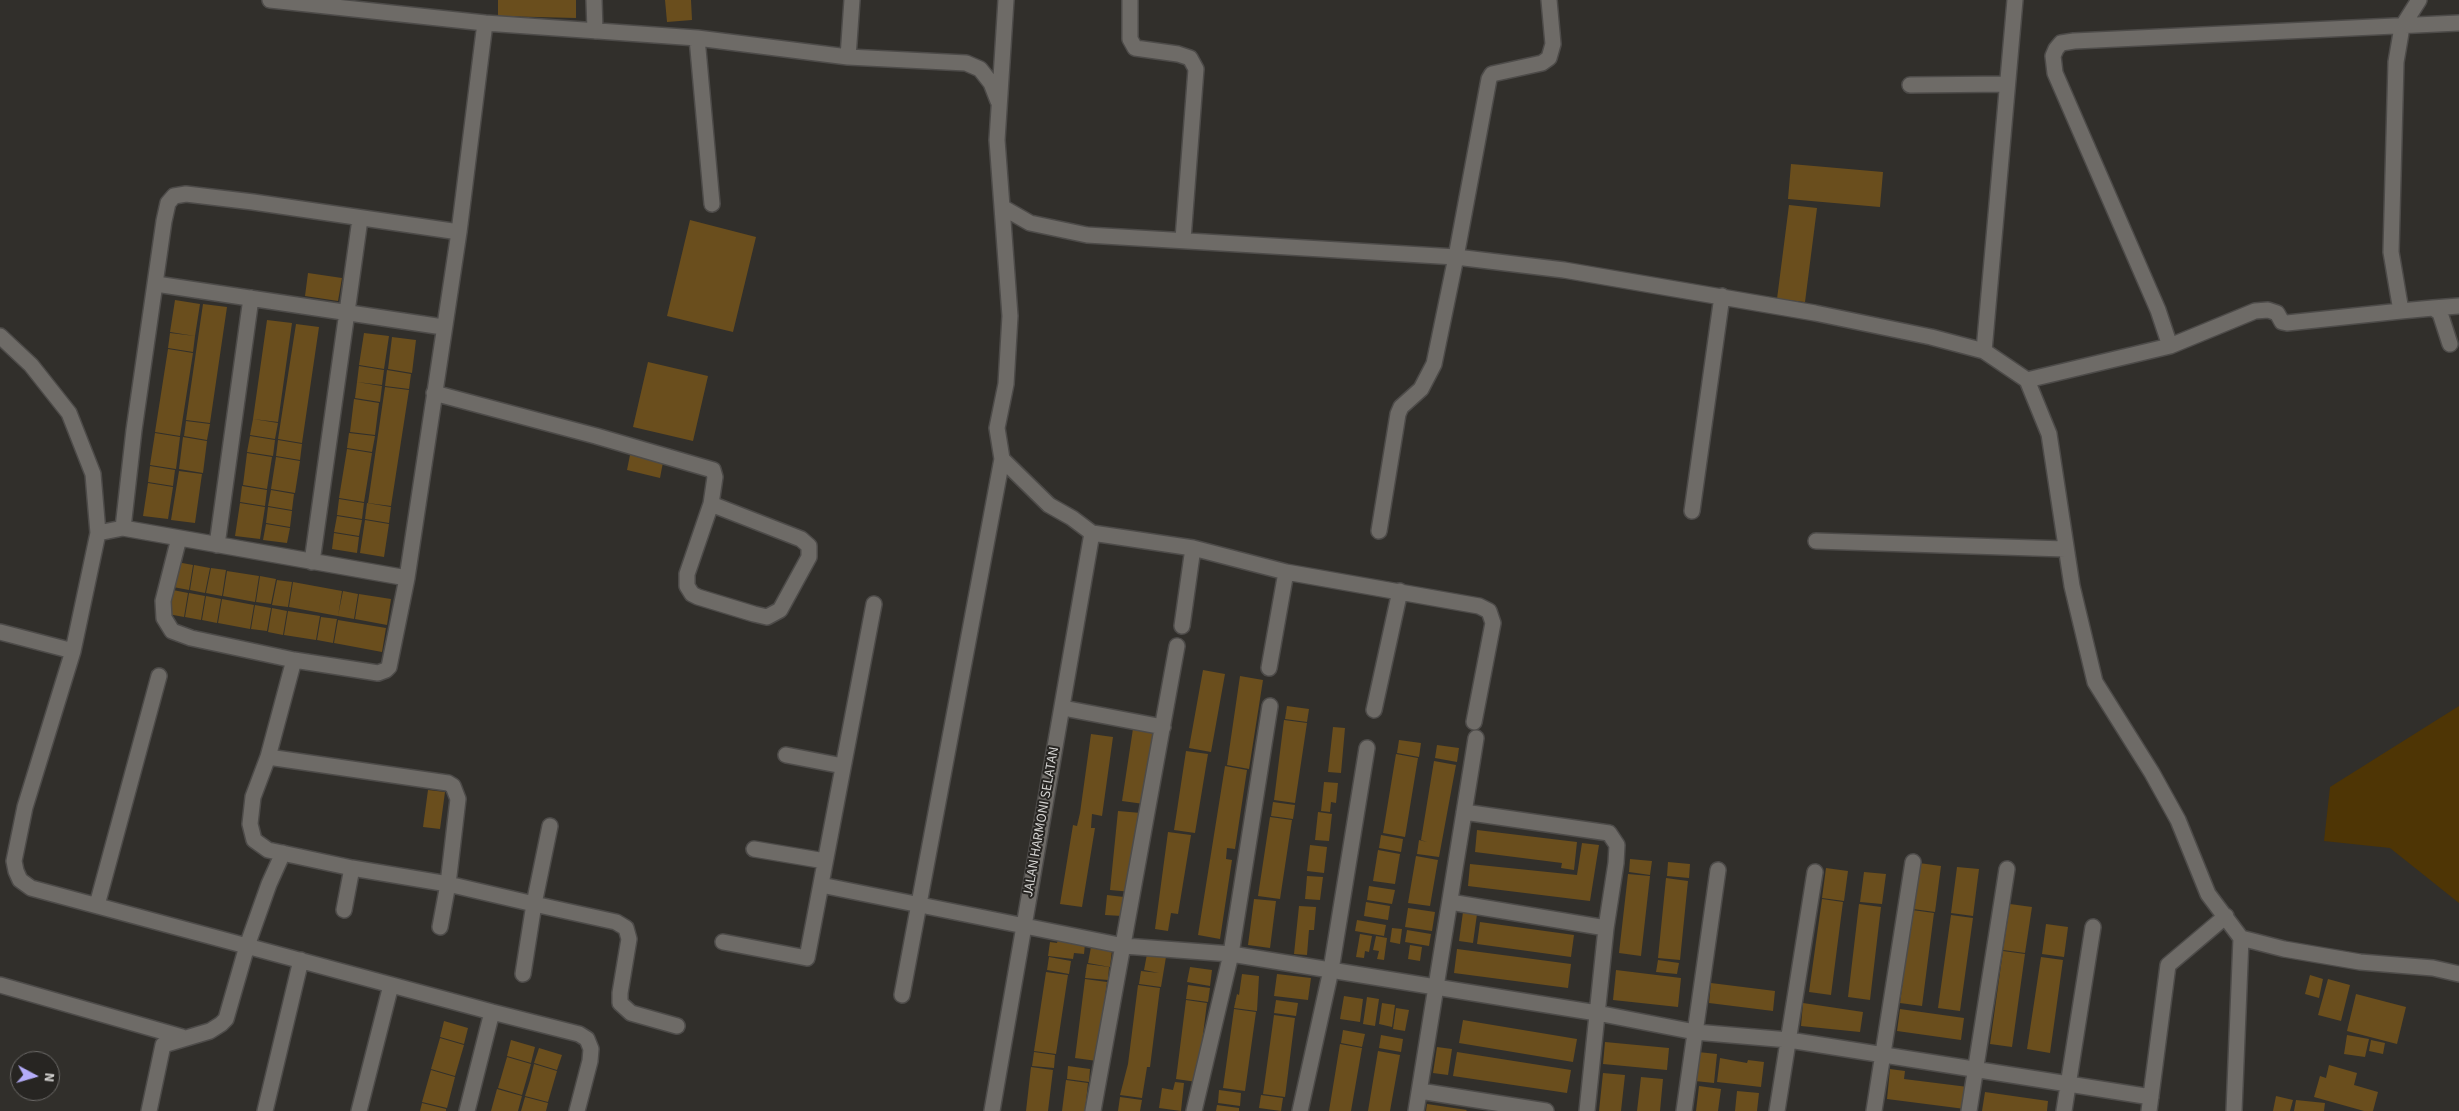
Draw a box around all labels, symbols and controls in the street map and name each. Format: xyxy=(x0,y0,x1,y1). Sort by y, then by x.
street label: JALAN HARMONI SELATAN xyxy=(1020,745,1064,899)
north arrow xyxy=(10,1051,60,1101)
text: N xyxy=(38,1072,59,1083)

